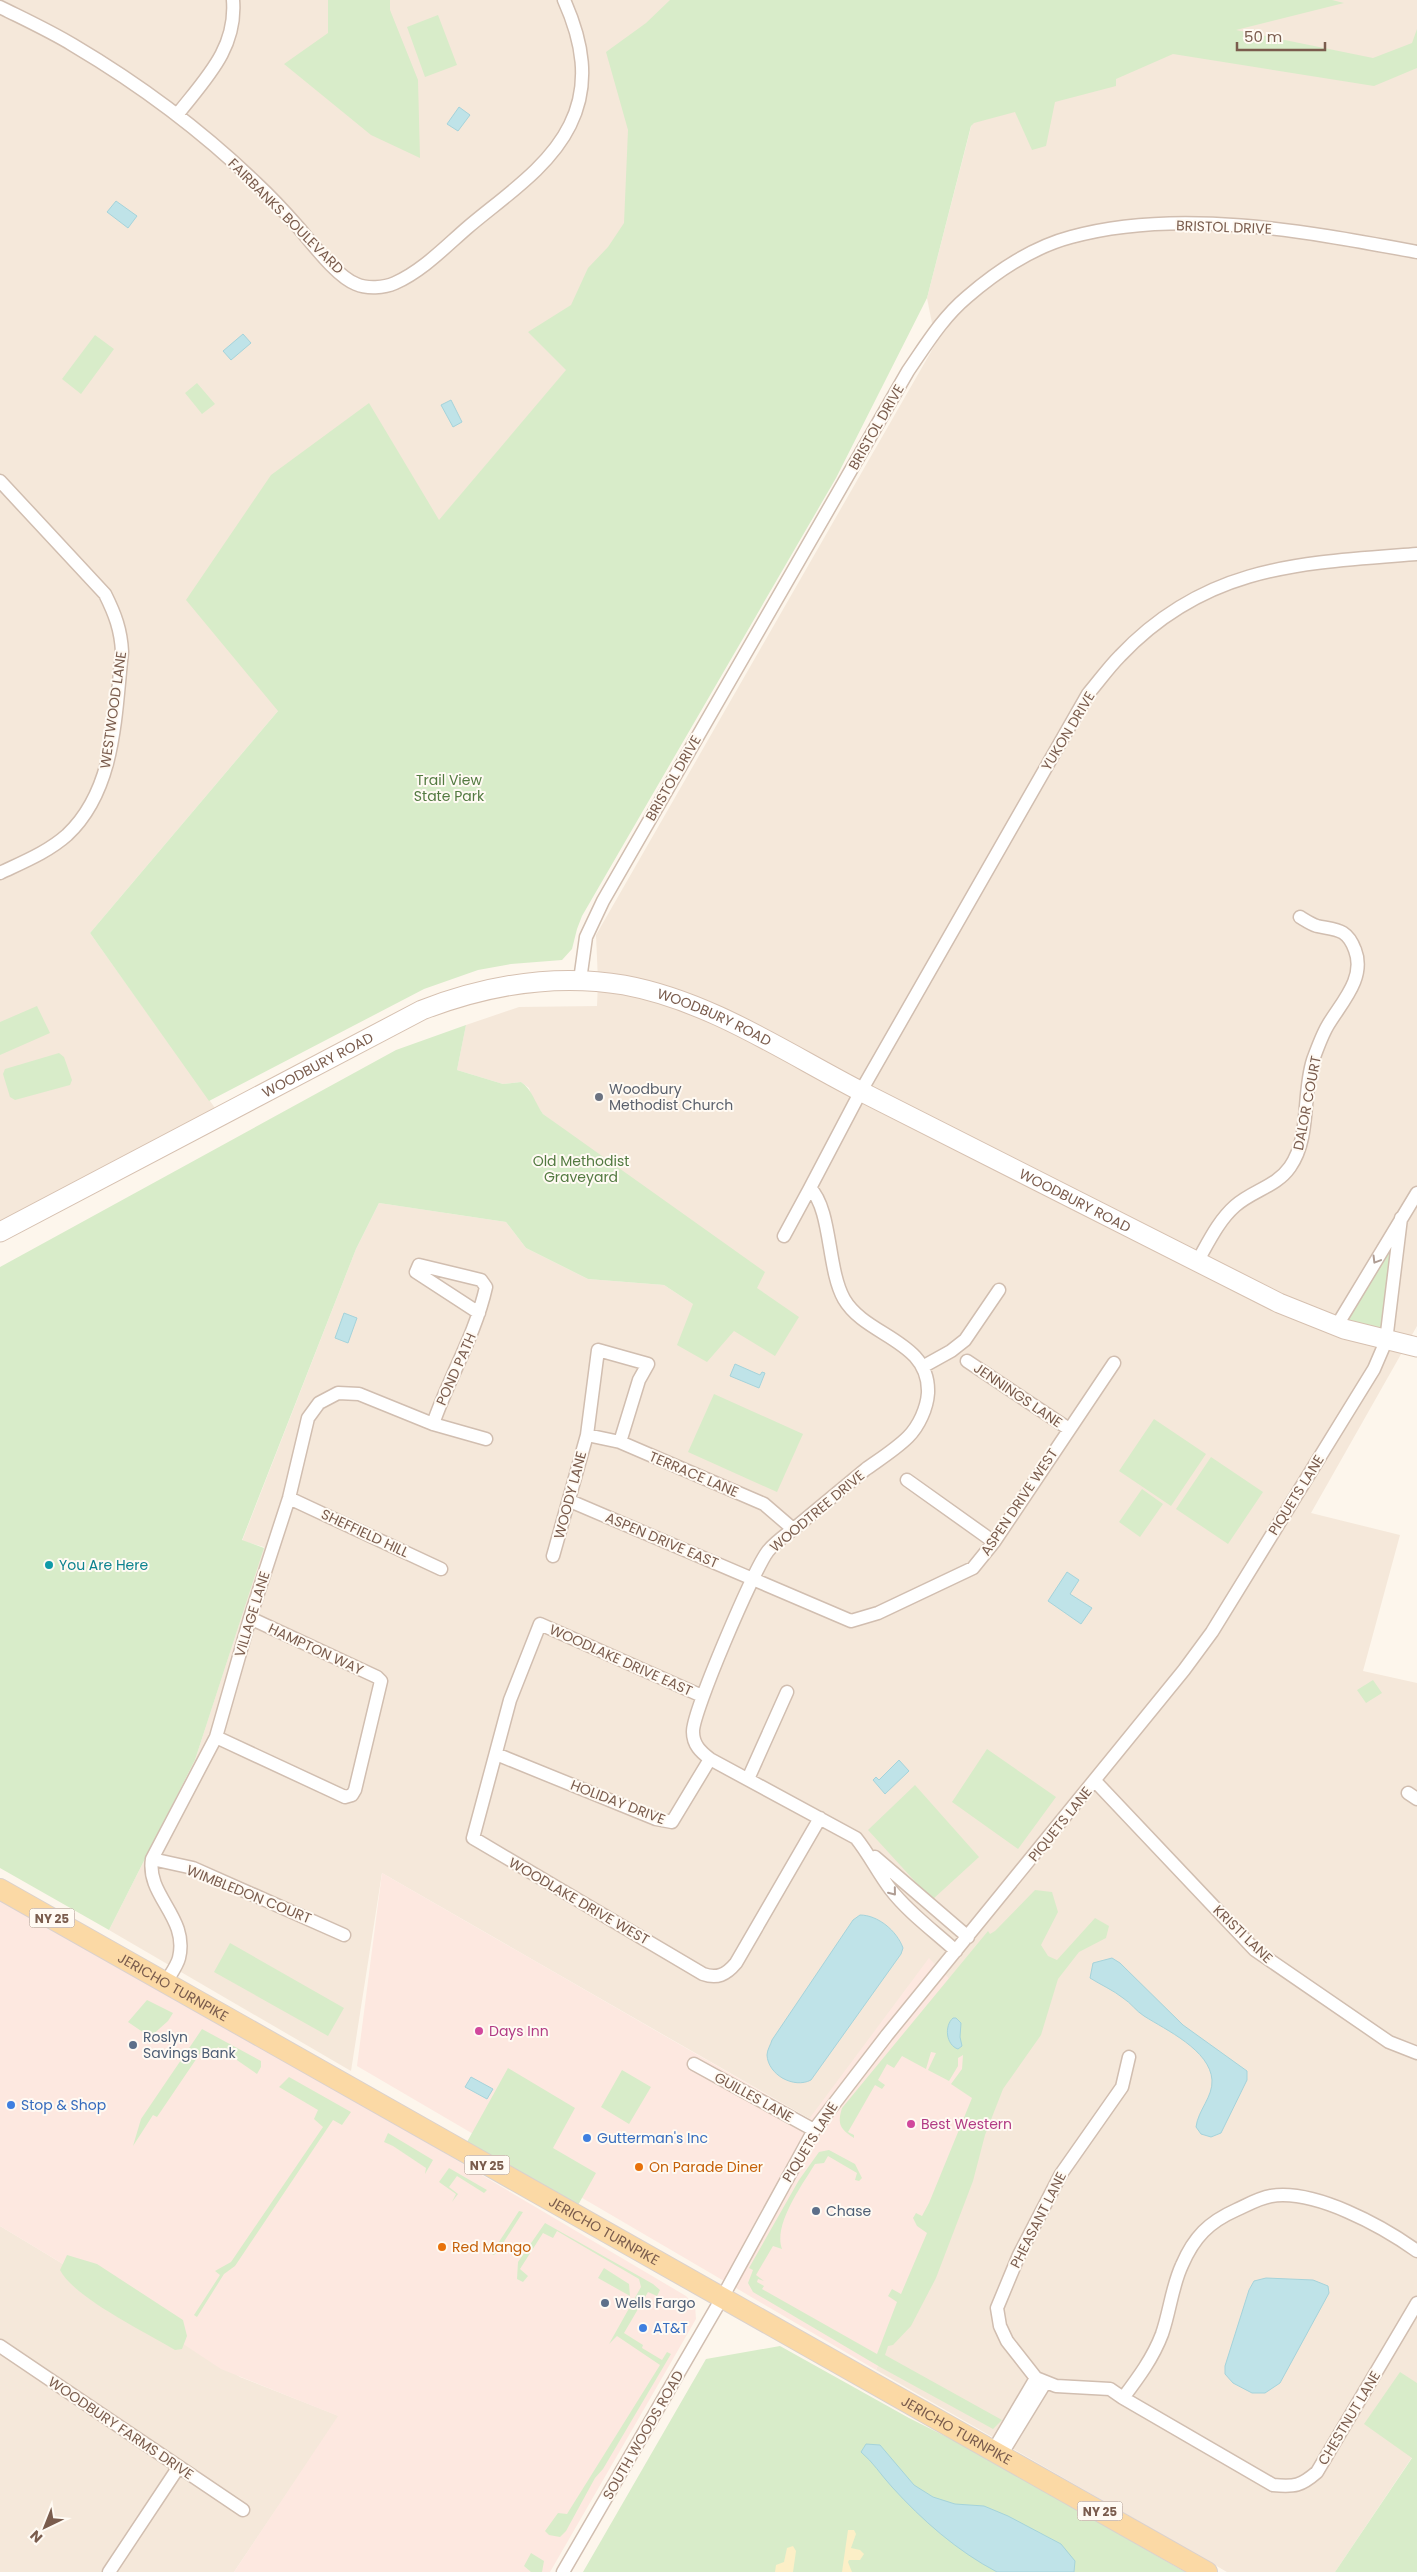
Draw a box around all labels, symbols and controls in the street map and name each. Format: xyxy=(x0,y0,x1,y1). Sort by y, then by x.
scale bar xyxy=(1237,20,1324,52)
text: 50 m xyxy=(1244,26,1282,47)
street label: FAIRBANKS BOULEVARD xyxy=(224,154,348,278)
street label: BRISTOL DRIVE xyxy=(1176,215,1272,239)
street label: BRISTOL DRIVE xyxy=(843,381,909,473)
street label: WESTWOOD LANE xyxy=(95,650,131,770)
street label: YUKON DRIVE xyxy=(1036,688,1100,774)
street label: BRISTOL DRIVE xyxy=(640,732,706,824)
park label: Trail View State Park xyxy=(414,770,485,806)
street label: WOODBURY ROAD xyxy=(655,983,775,1051)
street label: WOODBURY ROAD xyxy=(259,1027,377,1102)
street label: DALOR COURT xyxy=(1288,1054,1326,1152)
place label: Woodbury Methodist Church xyxy=(609,1079,733,1115)
marker: Woodbury Methodist Church xyxy=(593,1091,605,1103)
park label: Old Methodist Graveyard xyxy=(533,1151,629,1187)
street label: WOODBURY ROAD xyxy=(1016,1164,1134,1237)
one-way arrow xyxy=(1373,1254,1383,1263)
street label: POND PATH xyxy=(431,1330,481,1408)
street label: JENNINGS LANE xyxy=(970,1358,1066,1432)
street label: ASPEN DRIVE WEST xyxy=(976,1444,1063,1560)
street label: TERRACE LANE xyxy=(646,1446,742,1502)
street label: WOODY LANE xyxy=(549,1449,591,1541)
street label: PIQUETS LANE xyxy=(1263,1451,1329,1539)
street label: WOODTREE DRIVE xyxy=(765,1465,869,1557)
street label: SHEFFIELD HILL xyxy=(318,1504,412,1562)
street label: ASPEN DRIVE EAST xyxy=(602,1507,722,1573)
place label: You Are Here xyxy=(59,1555,148,1575)
marker: You Are Here xyxy=(43,1559,55,1571)
street label: VILLAGE LANE xyxy=(229,1569,275,1659)
street label: HAMPTON WAY xyxy=(265,1618,367,1680)
street label: WOODLAKE DRIVE EAST xyxy=(546,1619,696,1701)
street label: HOLIDAY DRIVE xyxy=(568,1775,668,1829)
street label: PIQUETS LANE xyxy=(1024,1782,1096,1866)
street label: WOODLAKE DRIVE WEST xyxy=(505,1853,653,1950)
street label: WIMBLEDON COURT xyxy=(184,1860,315,1928)
one-way arrow xyxy=(887,1887,896,1896)
street label: KRISTI LANE xyxy=(1209,1900,1277,1968)
road number: NY 25 xyxy=(30,1909,74,1928)
street label: JERICHO TURNPIKE xyxy=(114,1948,232,2026)
place label: Days Inn xyxy=(489,2021,549,2041)
marker: Days Inn xyxy=(473,2025,485,2037)
place label: Roslyn Savings Bank xyxy=(143,2027,236,2063)
marker: Roslyn Savings Bank xyxy=(127,2039,139,2051)
street label: GUILLES LANE xyxy=(711,2067,797,2127)
place label: Stop & Shop xyxy=(21,2095,106,2115)
street label: PIQUETS LANE xyxy=(777,2098,843,2186)
marker: Stop & Shop xyxy=(5,2099,17,2111)
place label: Best Western xyxy=(921,2114,1012,2134)
marker: Best Western xyxy=(905,2118,917,2130)
place label: Gutterman's Inc xyxy=(597,2128,708,2148)
marker: Gutterman's Inc xyxy=(581,2132,593,2144)
road number: NY 25 xyxy=(464,2156,510,2174)
place label: On Parade Diner xyxy=(649,2157,763,2177)
marker: On Parade Diner xyxy=(633,2161,645,2173)
street label: PHEASANT LANE xyxy=(1005,2168,1071,2272)
street label: JERICHO TURNPIKE xyxy=(545,2191,663,2270)
place label: Chase xyxy=(826,2201,872,2221)
marker: Chase xyxy=(810,2205,822,2217)
place label: Red Mango xyxy=(452,2237,531,2257)
marker: Red Mango xyxy=(436,2241,448,2253)
place label: Wells Fargo xyxy=(615,2293,695,2313)
marker: Wells Fargo xyxy=(599,2297,611,2309)
place label: AT&T xyxy=(653,2318,688,2338)
marker: AT&T xyxy=(637,2322,649,2334)
street label: SOUTH WOODS ROAD xyxy=(598,2367,688,2503)
street label: CHESTNUT LANE xyxy=(1313,2367,1385,2469)
street label: WOODBURY FARMS DRIVE xyxy=(44,2372,198,2484)
street label: JERICHO TURNPIKE xyxy=(897,2391,1016,2470)
north arrow xyxy=(20,2502,70,2552)
road number: NY 25 xyxy=(1078,2502,1122,2520)
text: N xyxy=(25,2526,47,2547)

